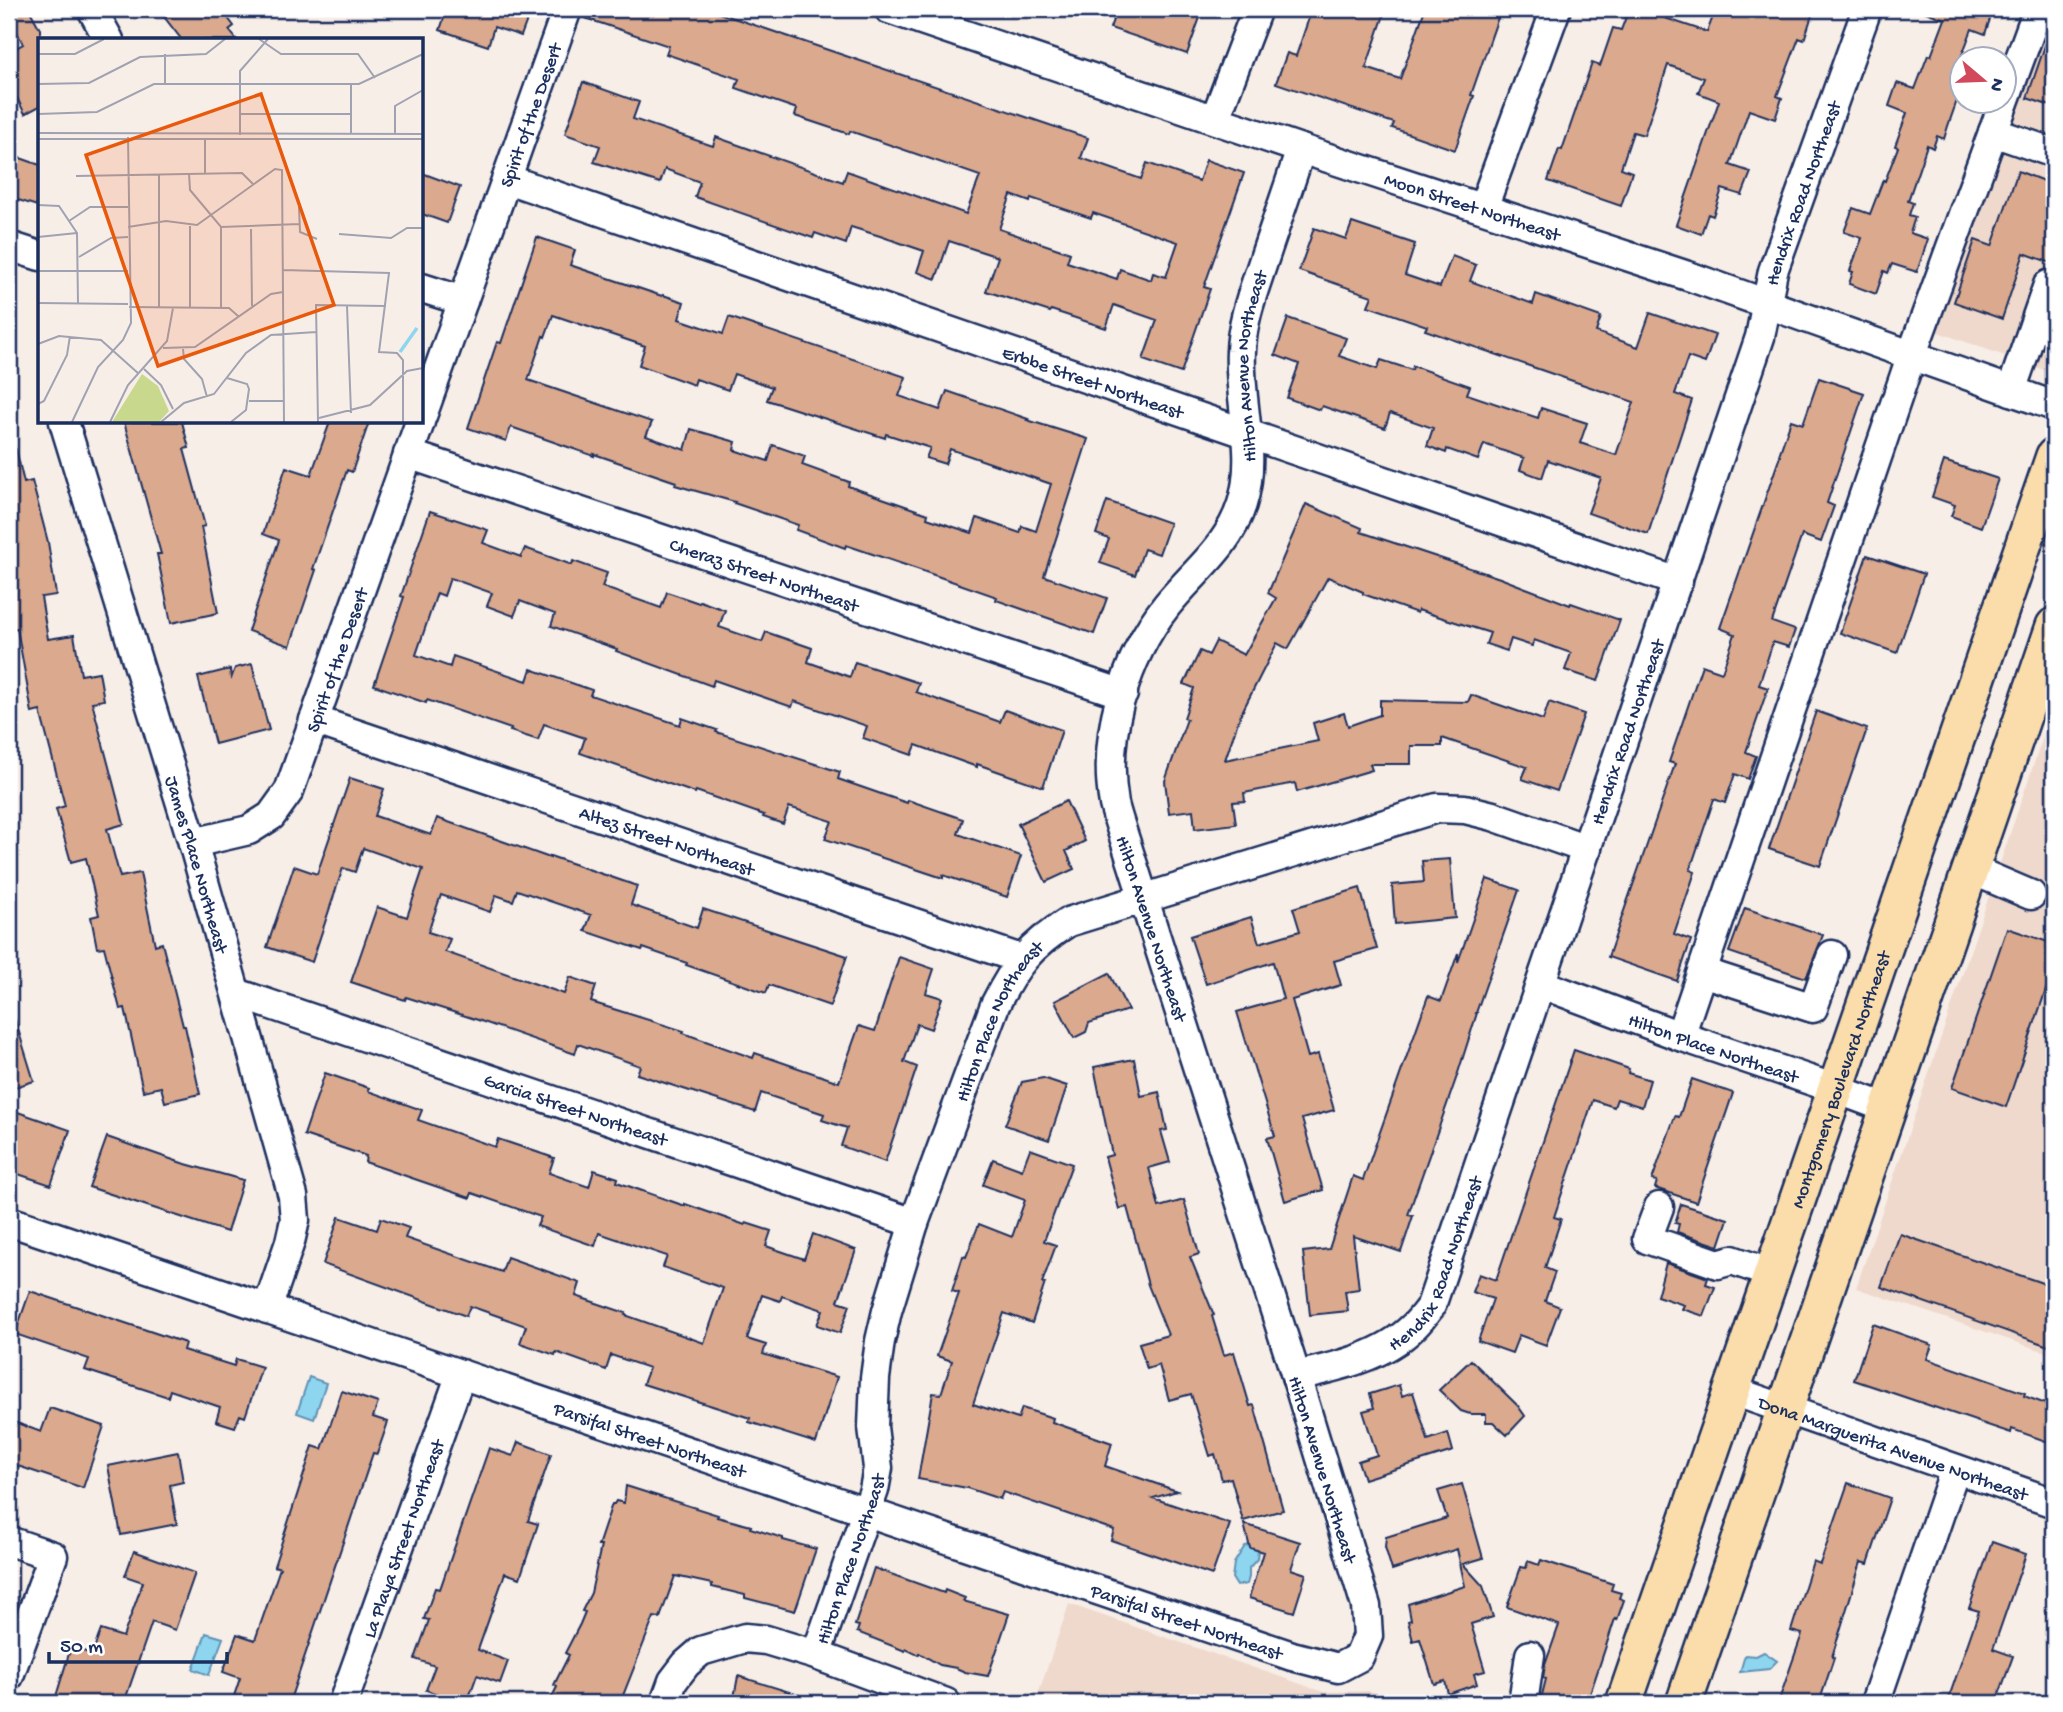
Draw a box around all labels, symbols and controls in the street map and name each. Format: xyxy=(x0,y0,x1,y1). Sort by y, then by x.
inset map xyxy=(38,38,424,424)
street label: Spirit of the Desert xyxy=(496,38,570,191)
north arrow xyxy=(1948,46,2018,116)
text: N xyxy=(1983,75,2009,94)
street label: Hendrix Road Northeast xyxy=(1762,96,1849,288)
street label: Moon Street Northeast xyxy=(1381,169,1565,249)
street label: Hilton Avenue Northeast xyxy=(1233,266,1275,462)
street label: Erbbe Street Northeast xyxy=(998,342,1188,427)
street label: Cheraz Street Northeast xyxy=(666,535,863,620)
street label: Spirit of the Desert xyxy=(303,583,376,736)
street label: Hendrix Road Northeast xyxy=(1587,635,1672,828)
street label: James Place Northeast xyxy=(158,774,232,958)
street label: Altez Street Northeast xyxy=(576,803,759,884)
street label: Hilton Avenue Northeast xyxy=(1109,833,1191,1027)
street label: Hilton Place Northeast xyxy=(952,935,1051,1105)
street label: Montgomery Boulevard Northeast xyxy=(1788,947,1898,1212)
street label: Hilton Place Northeast xyxy=(1624,1010,1803,1091)
street label: Garcia Street Northeast xyxy=(480,1070,672,1154)
street label: Hendrix Road Northeast xyxy=(1385,1172,1490,1358)
street label: Hilton Avenue Northeast xyxy=(1281,1374,1361,1568)
street label: Dona Marguerita Avenue Northeast xyxy=(1753,1392,2032,1509)
street label: Parsifal Street Northeast xyxy=(549,1398,750,1486)
street label: La Playa Street Northeast xyxy=(359,1435,452,1642)
street label: Hilton Place Northeast xyxy=(813,1470,892,1648)
street label: Parsifal Street Northeast xyxy=(1086,1580,1287,1668)
scale bar xyxy=(49,1621,228,1665)
text: 50 m xyxy=(60,1636,103,1661)

